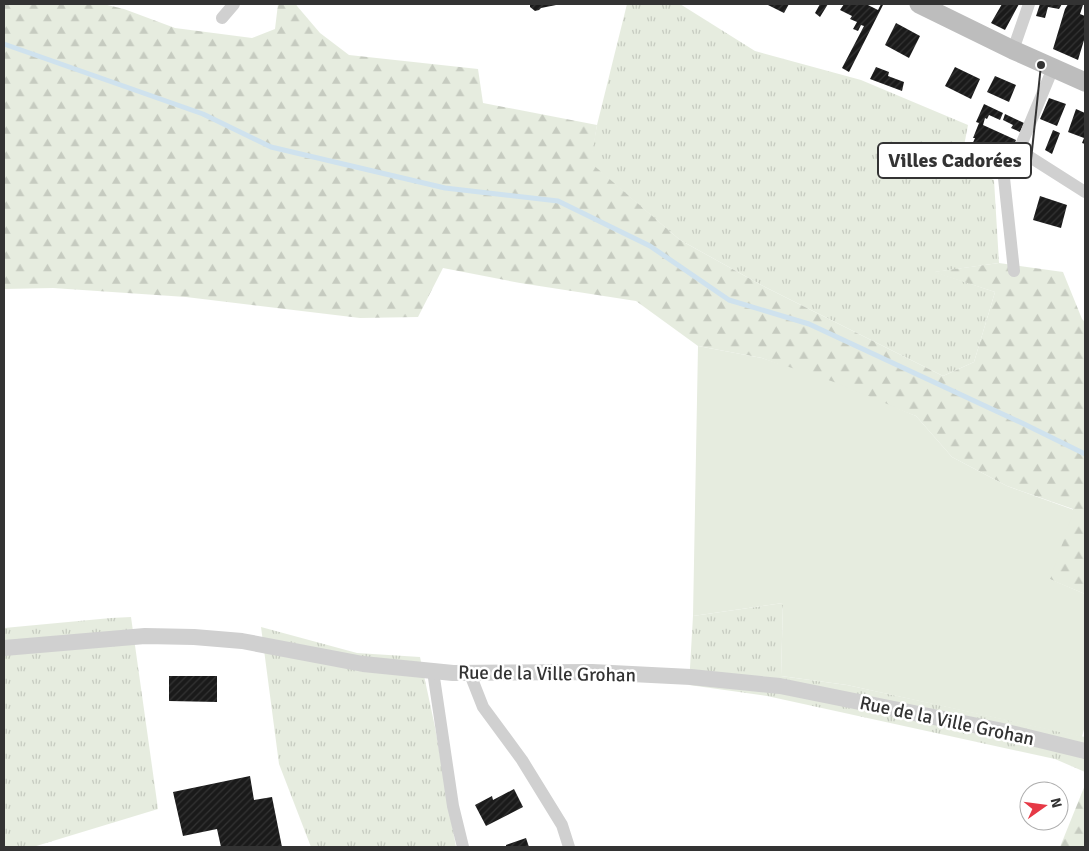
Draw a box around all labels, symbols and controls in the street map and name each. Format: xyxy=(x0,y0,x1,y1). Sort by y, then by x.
callout: Villes Cadorées xyxy=(878,143,1031,178)
text: Villes Cadorées xyxy=(888,148,1022,173)
street label: Rue de la Ville Grohan xyxy=(458,660,636,688)
street label: Rue de la Ville Grohan xyxy=(858,691,1036,751)
north arrow xyxy=(1019,781,1069,831)
text: N xyxy=(1047,796,1066,810)

